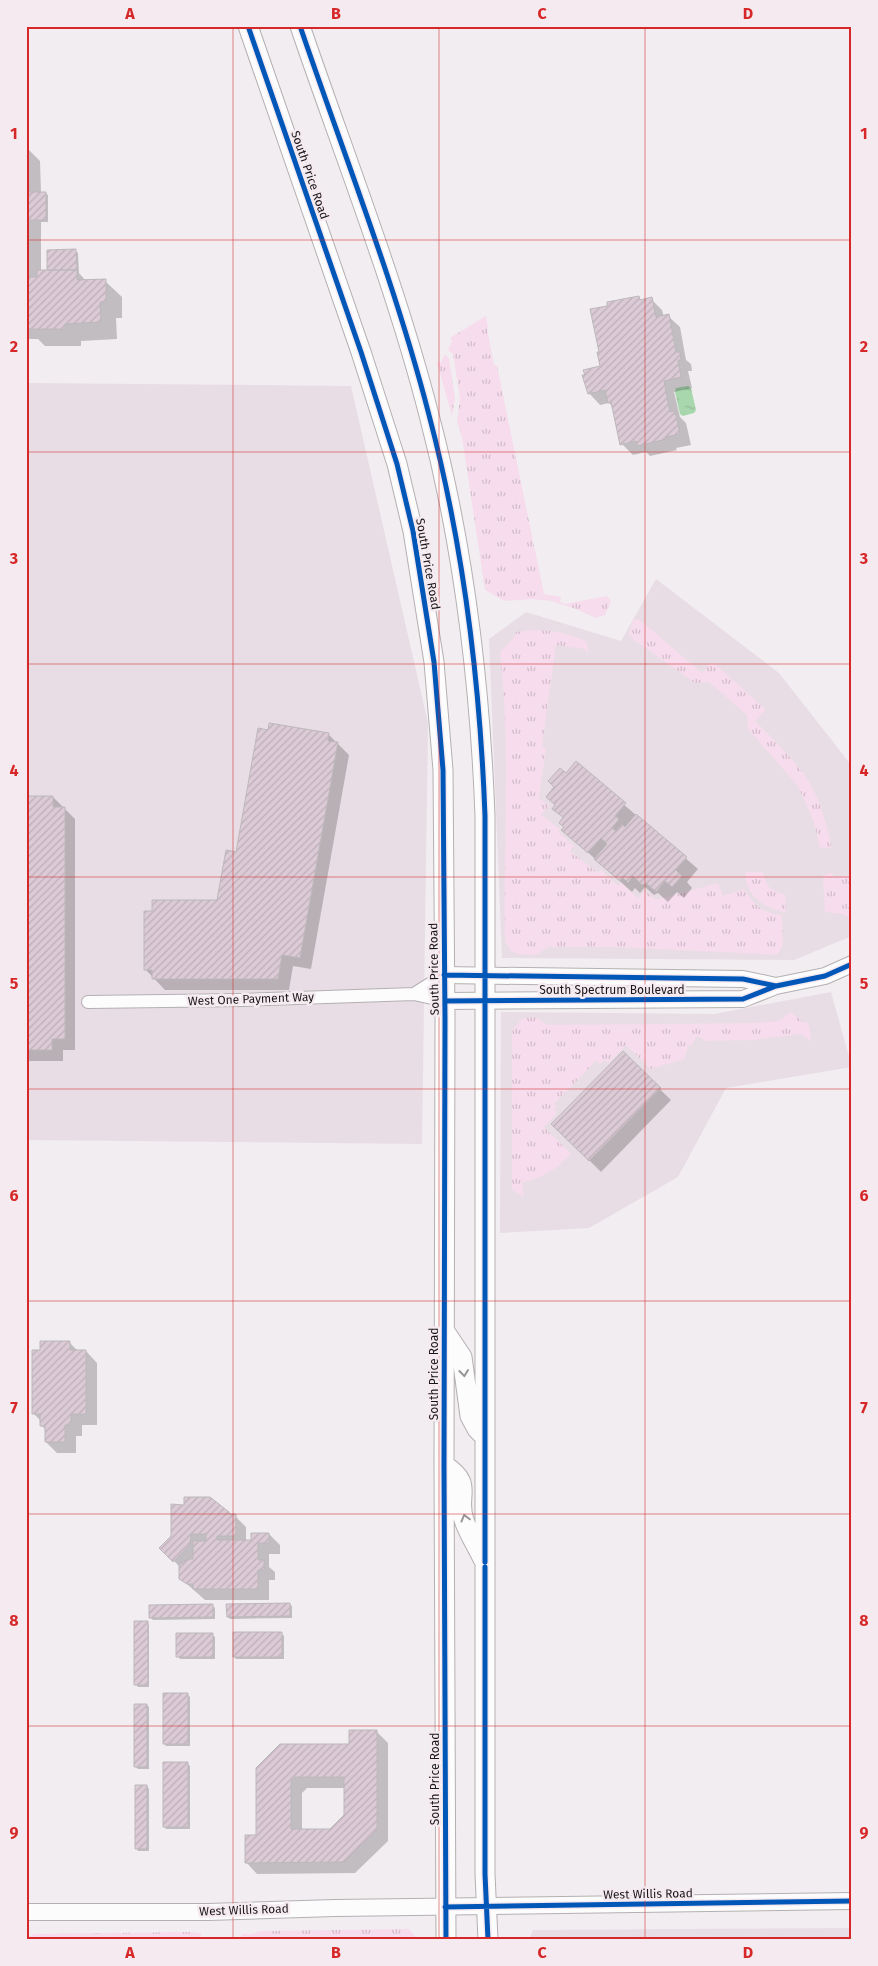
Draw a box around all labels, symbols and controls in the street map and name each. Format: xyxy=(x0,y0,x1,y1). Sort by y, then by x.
text: A xyxy=(124,4,135,23)
text: B xyxy=(331,4,341,23)
text: C xyxy=(537,4,547,23)
text: D xyxy=(743,4,753,23)
text: 1 xyxy=(10,124,18,143)
text: 1 xyxy=(860,124,868,143)
street label: South Price Road xyxy=(288,129,332,221)
text: 2 xyxy=(10,337,18,356)
text: 2 xyxy=(860,337,868,356)
street label: South Price Road xyxy=(413,517,443,611)
text: 3 xyxy=(9,549,18,568)
text: 3 xyxy=(859,549,868,568)
text: 4 xyxy=(9,761,19,780)
text: 4 xyxy=(859,761,869,780)
street label: South Price Road xyxy=(426,923,442,1015)
text: 5 xyxy=(10,974,19,993)
text: 5 xyxy=(860,974,869,993)
street label: South Spectrum Boulevard xyxy=(539,983,685,997)
street label: West One Payment Way xyxy=(188,990,314,1008)
text: 6 xyxy=(9,1186,19,1205)
text: 6 xyxy=(859,1186,869,1205)
street label: South Price Road xyxy=(427,1328,441,1420)
one-way arrow xyxy=(458,1370,469,1378)
text: 7 xyxy=(10,1398,18,1417)
text: 7 xyxy=(860,1398,868,1417)
one-way arrow xyxy=(460,1514,471,1523)
text: 8 xyxy=(9,1611,19,1630)
text: 8 xyxy=(859,1611,869,1630)
street label: South Price Road xyxy=(428,1733,442,1825)
text: 9 xyxy=(10,1823,19,1842)
text: 9 xyxy=(860,1823,869,1842)
street label: West Willis Road xyxy=(603,1886,693,1902)
street label: West Willis Road xyxy=(199,1901,289,1919)
text: A xyxy=(124,1943,135,1962)
text: B xyxy=(331,1943,341,1962)
text: C xyxy=(537,1943,547,1962)
text: D xyxy=(743,1943,753,1962)

